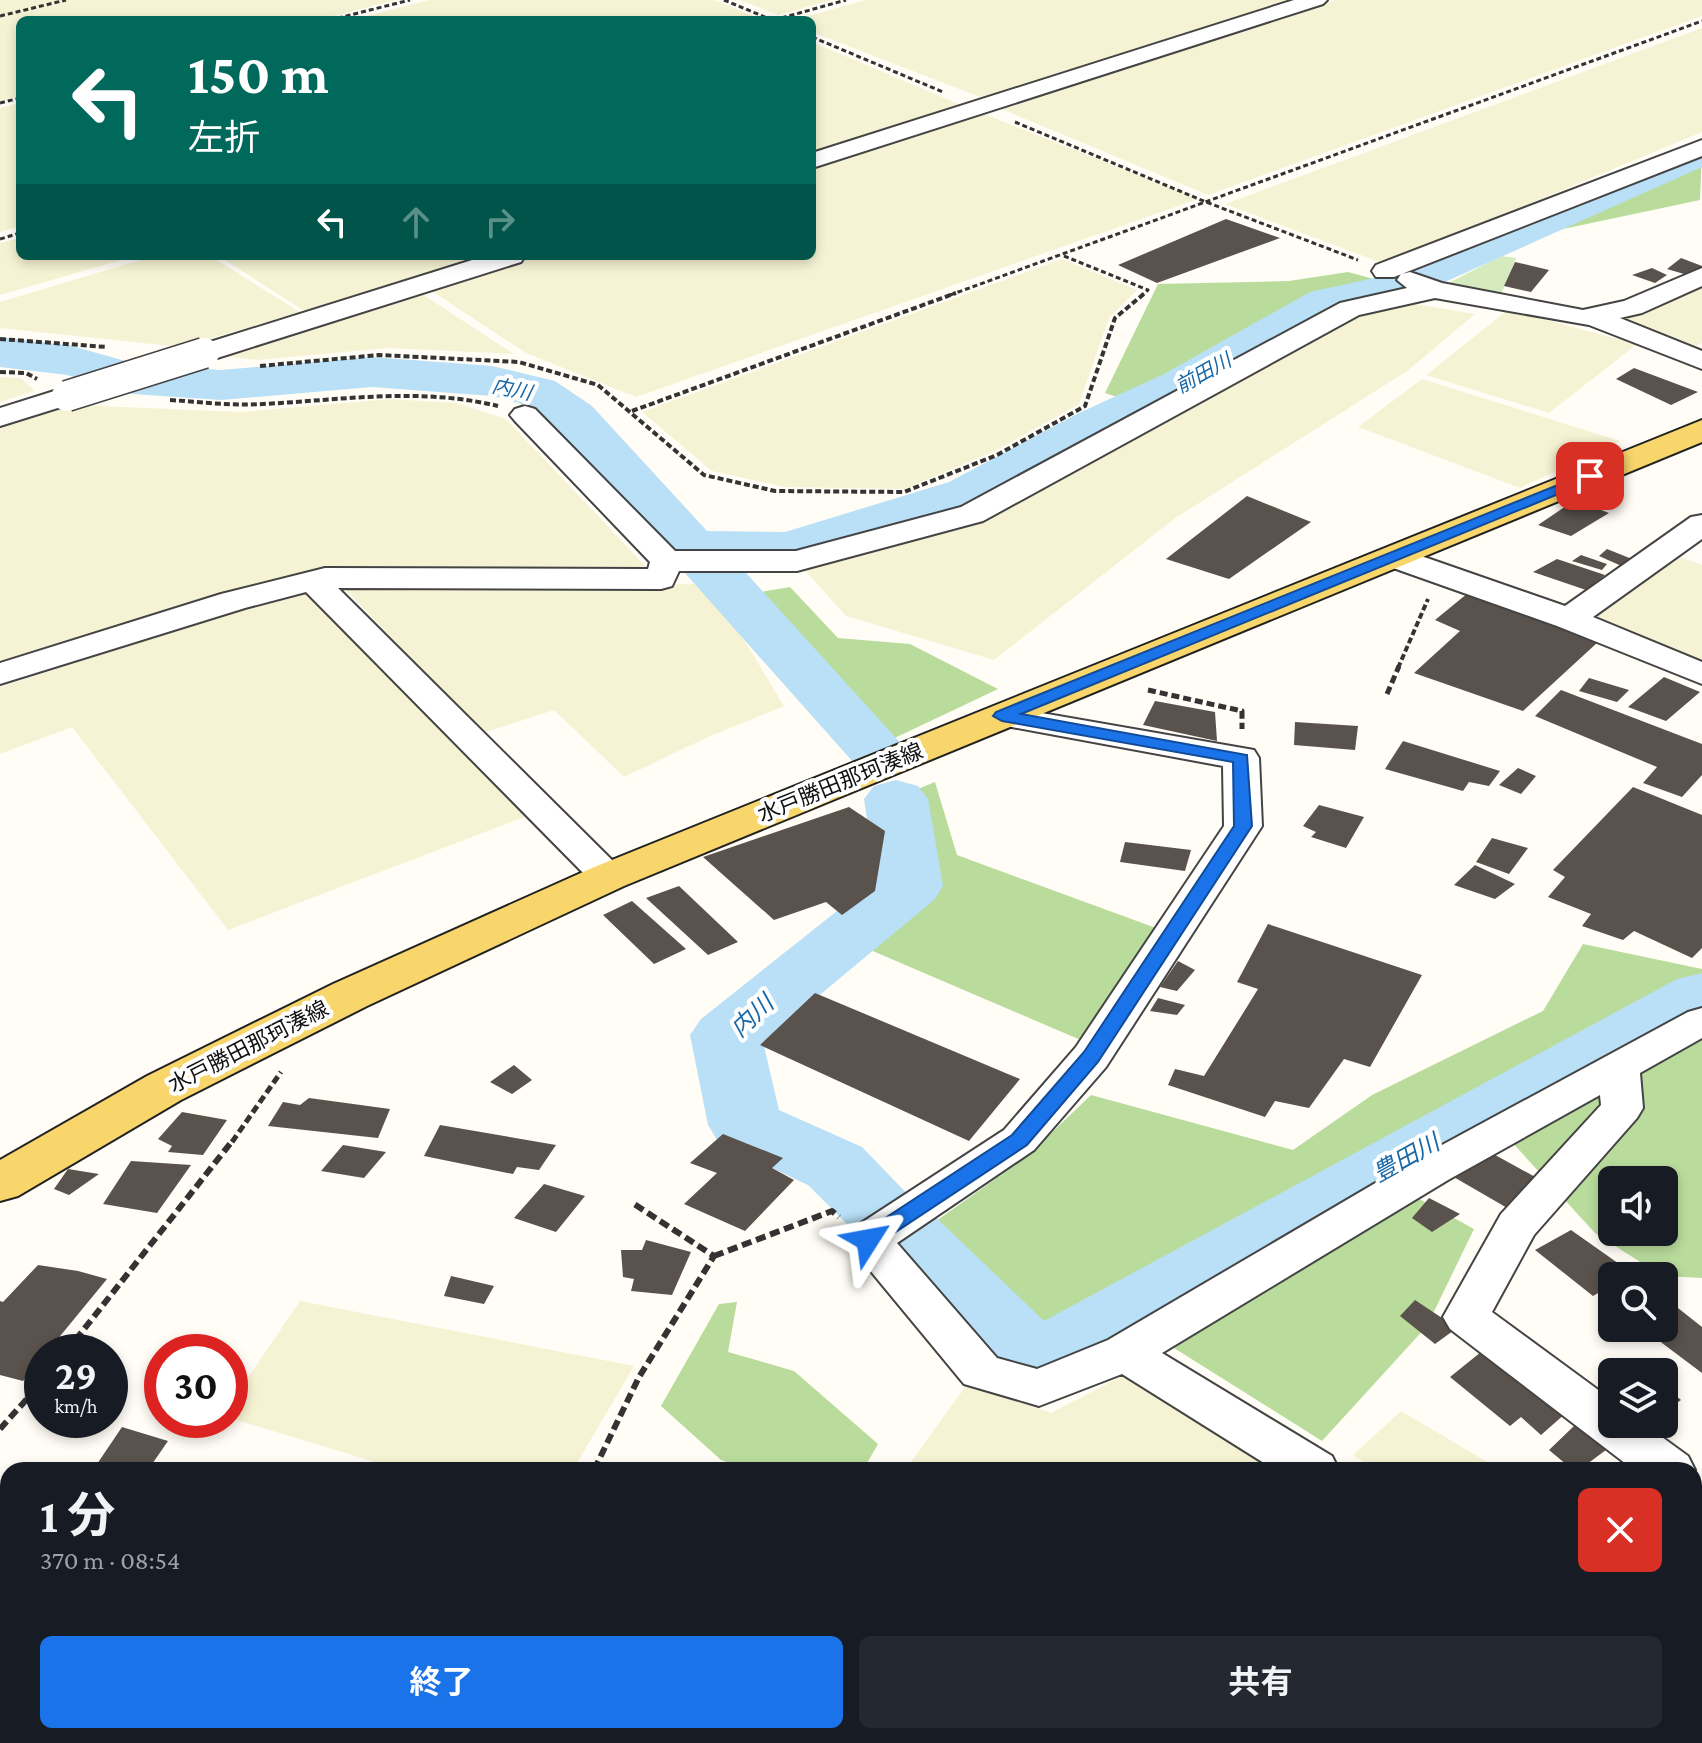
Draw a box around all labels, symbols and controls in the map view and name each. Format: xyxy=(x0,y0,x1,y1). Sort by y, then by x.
text: 150 m xyxy=(188,43,329,105)
icon: left xyxy=(56,48,160,152)
text: 左折 xyxy=(188,118,260,158)
icon: left xyxy=(310,200,354,244)
icon: ahead xyxy=(394,200,438,244)
icon: right xyxy=(478,200,522,244)
water label: 前田川 xyxy=(1171,348,1236,397)
water label: 内川 xyxy=(490,374,536,404)
pin xyxy=(1556,442,1624,510)
icon: arrive xyxy=(1568,454,1612,498)
street label: 水戸勝田那珂湊線 xyxy=(754,738,926,827)
water label: 内川 xyxy=(725,987,781,1042)
street label: 水戸勝田那珂湊線 xyxy=(164,995,332,1098)
water label: 豊田川 xyxy=(1368,1127,1446,1187)
map controls xyxy=(1598,1166,1678,1438)
button: sound xyxy=(1598,1166,1678,1246)
position arrow xyxy=(826,1198,910,1282)
button: search xyxy=(1598,1262,1678,1342)
speed limit sign: 30 xyxy=(144,1334,248,1438)
text: 29 xyxy=(55,1353,97,1398)
button: layers xyxy=(1598,1358,1678,1438)
text: km/h xyxy=(54,1395,98,1417)
button: close xyxy=(1578,1488,1662,1572)
text: 1 分 xyxy=(40,1489,115,1542)
text: 370 m · 08:54 xyxy=(40,1546,180,1575)
button: 終了 xyxy=(40,1636,843,1728)
button: 共有 xyxy=(859,1636,1662,1728)

